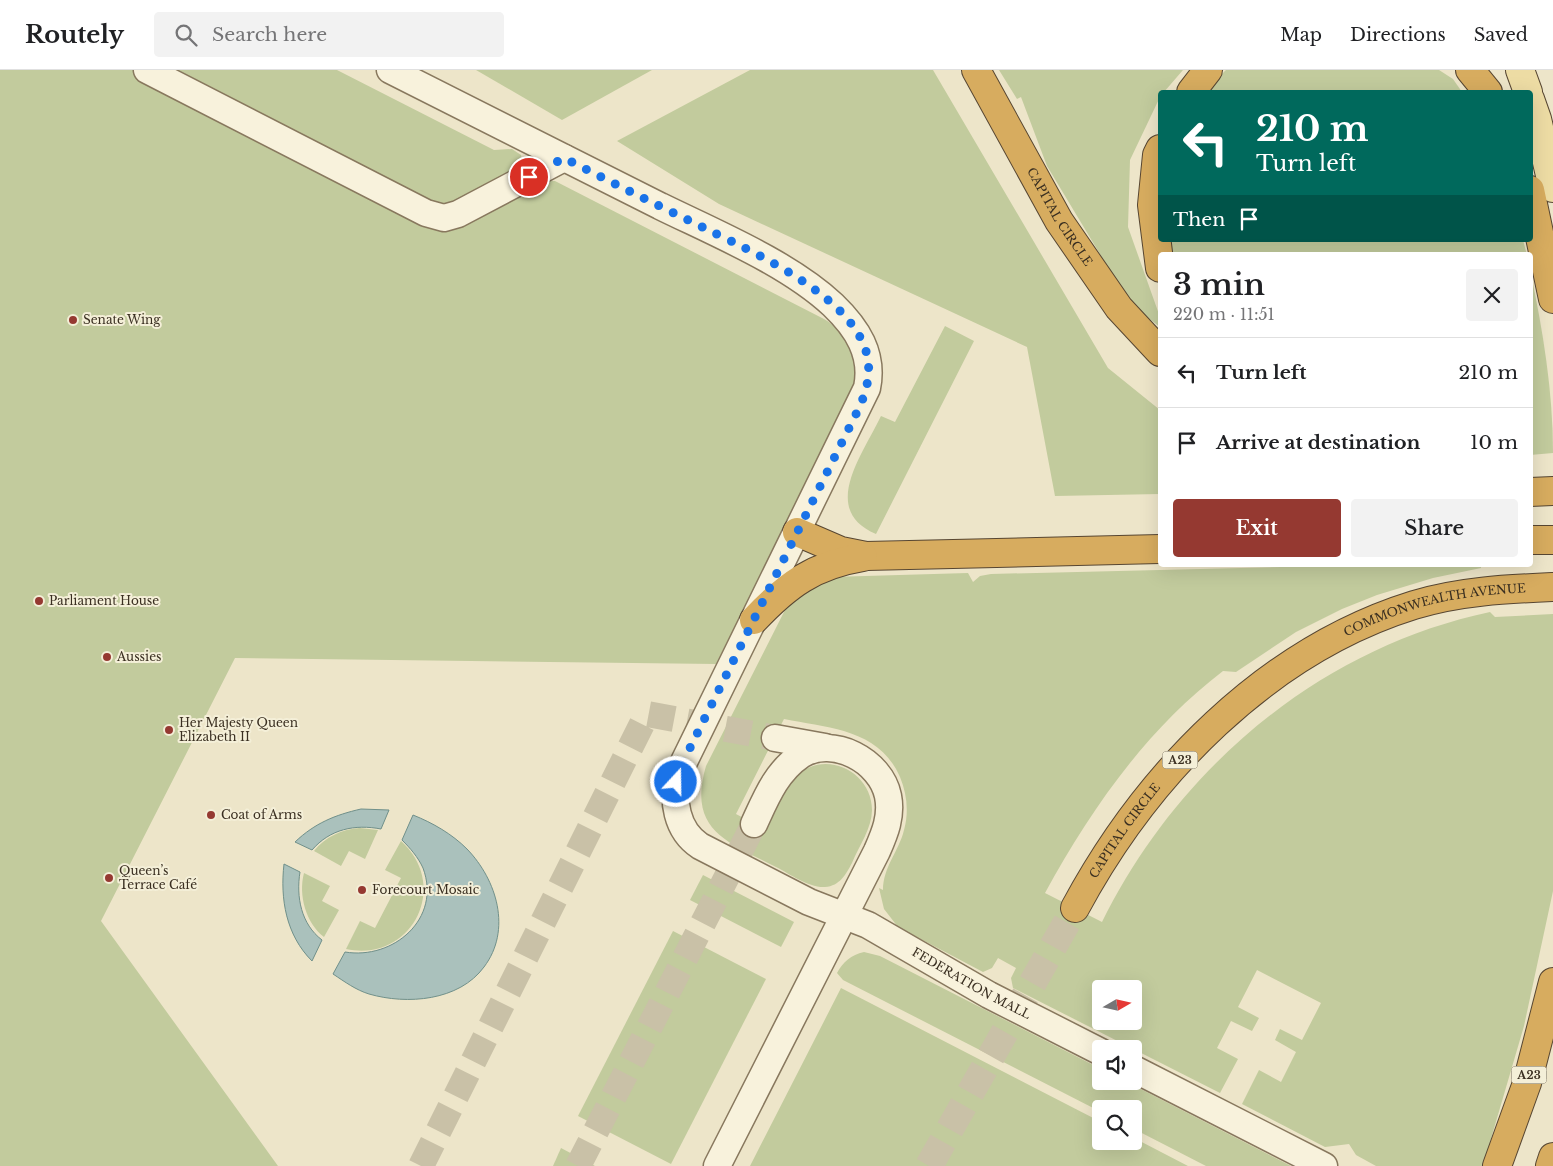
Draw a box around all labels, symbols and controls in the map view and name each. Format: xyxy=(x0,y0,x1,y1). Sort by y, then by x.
search box xyxy=(154,12,504,57)
text: Routely xyxy=(25,20,124,49)
icon: search xyxy=(172,21,200,49)
text: Search here xyxy=(212,23,327,46)
text: Map xyxy=(1280,24,1322,46)
text: Directions xyxy=(1350,24,1446,46)
text: Saved xyxy=(1474,24,1528,46)
text: 210 m xyxy=(1256,107,1369,150)
icon: left xyxy=(1173,110,1238,175)
text: Turn left xyxy=(1256,150,1356,177)
pin xyxy=(508,156,550,198)
icon: arrive xyxy=(515,163,543,191)
street label: CAPITAL CIRCLE xyxy=(1024,165,1096,269)
icon: arrive xyxy=(1235,205,1263,233)
text: Then xyxy=(1173,208,1225,231)
text: 3 min xyxy=(1173,266,1265,303)
button: close xyxy=(1466,269,1518,321)
text: 220 m · 11:51 xyxy=(1173,304,1275,324)
place label: Senate Wing xyxy=(83,312,161,327)
marker: Senate Wing xyxy=(67,314,79,326)
icon: left xyxy=(1173,359,1201,387)
text: Turn left xyxy=(1216,361,1307,384)
text: 210 m xyxy=(1458,361,1518,384)
icon: arrive xyxy=(1173,429,1201,457)
text: Arrive at destination xyxy=(1216,431,1420,454)
text: 10 m xyxy=(1470,431,1518,454)
button: Exit xyxy=(1173,499,1341,557)
button: Share xyxy=(1351,499,1518,557)
street label: COMMONWEALTH AVENUE xyxy=(1341,580,1527,639)
place label: Parliament House xyxy=(49,593,159,608)
marker: Parliament House xyxy=(33,595,45,607)
place label: Aussies xyxy=(116,649,161,664)
marker: Aussies xyxy=(101,651,113,663)
place label: Her Majesty Queen Elizabeth II xyxy=(179,715,298,744)
marker: Her Majesty Queen Elizabeth II xyxy=(163,724,175,736)
road number: A23 xyxy=(1162,752,1198,768)
position arrow xyxy=(649,755,701,807)
street label: CAPITAL CIRCLE xyxy=(1086,780,1163,881)
place label: Coat of Arms xyxy=(221,807,302,822)
marker: Coat of Arms xyxy=(205,809,217,821)
place label: Queen’s Terrace Café xyxy=(119,863,197,892)
marker: Queen’s Terrace Café xyxy=(103,872,115,884)
place label: Forecourt Mosaic xyxy=(372,882,480,897)
marker: Forecourt Mosaic xyxy=(356,884,368,896)
street label: FEDERATION MALL xyxy=(909,944,1034,1022)
north arrow xyxy=(1092,980,1142,1030)
map controls xyxy=(1092,980,1142,1150)
button: sound xyxy=(1092,1040,1142,1090)
road number: A23 xyxy=(1512,1066,1546,1084)
button: search xyxy=(1092,1100,1142,1150)

